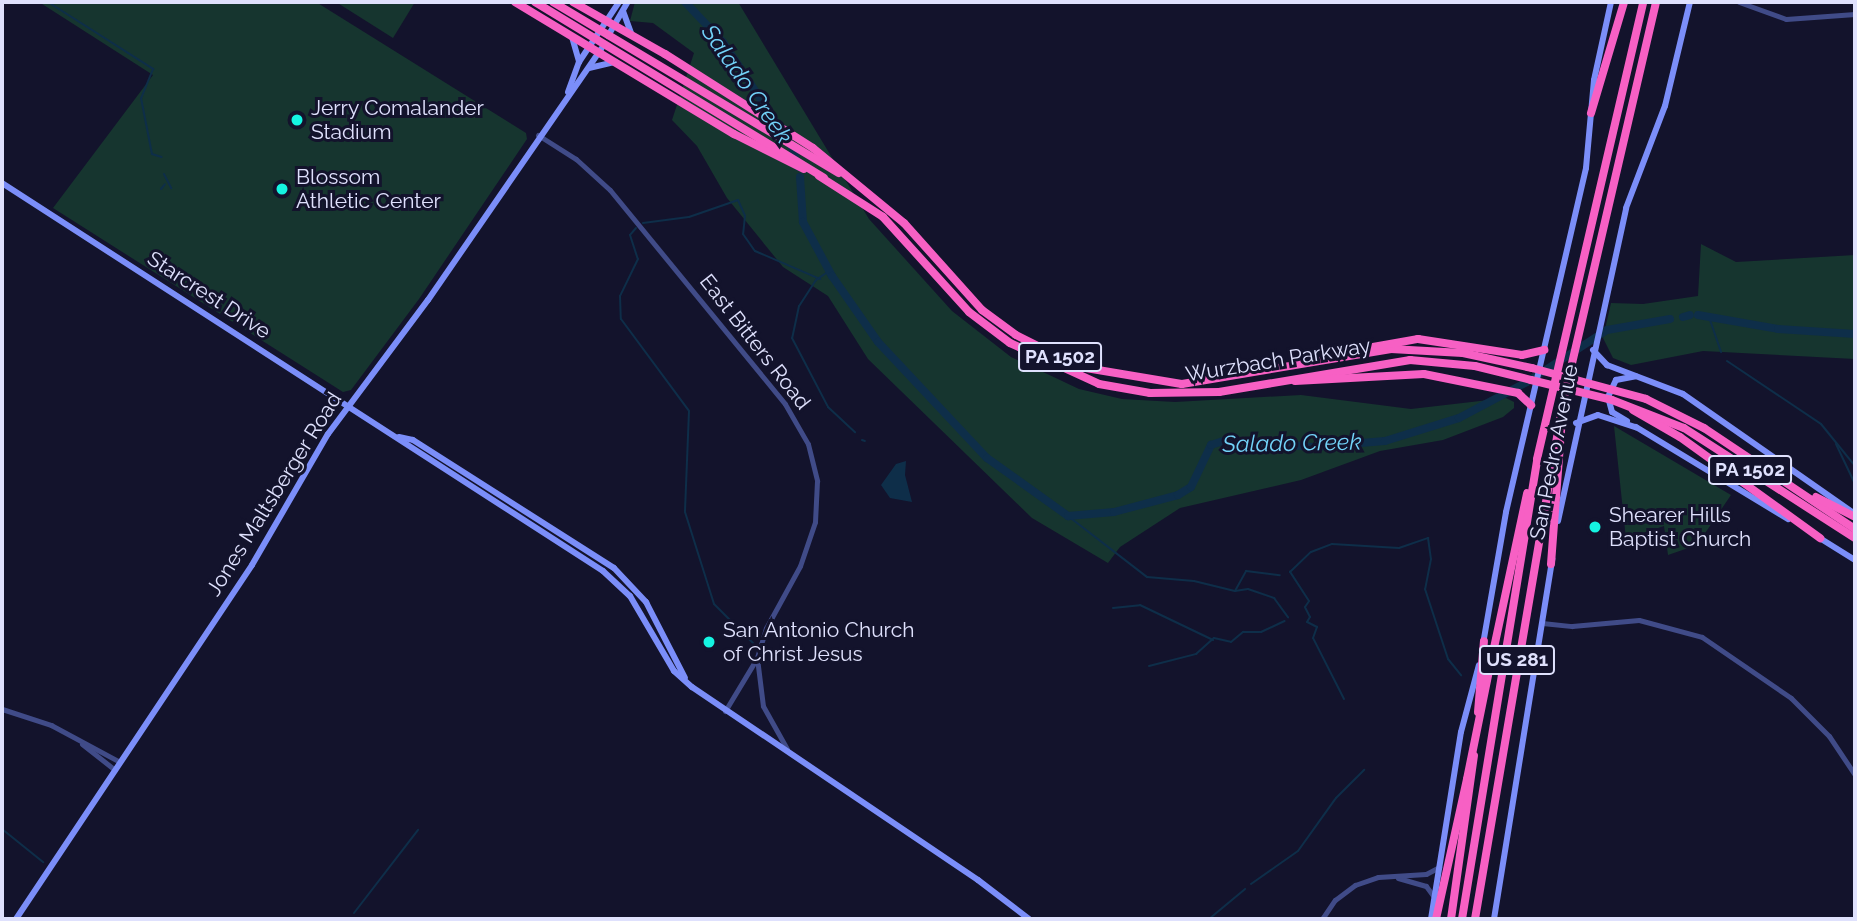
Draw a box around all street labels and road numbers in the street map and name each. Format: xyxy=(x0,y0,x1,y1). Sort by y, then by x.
street label: Starcrest Drive xyxy=(143,246,275,344)
street label: East Bitters Road xyxy=(694,269,816,415)
street label: Wurzbach Parkway xyxy=(1184,333,1372,387)
road number: PA 1502 xyxy=(1016,342,1104,372)
street label: San Pedro Avenue xyxy=(1525,362,1583,542)
street label: Jones Maltsberger Road xyxy=(201,387,347,601)
road number: PA 1502 xyxy=(1706,454,1794,485)
road number: US 281 xyxy=(1478,645,1556,676)

